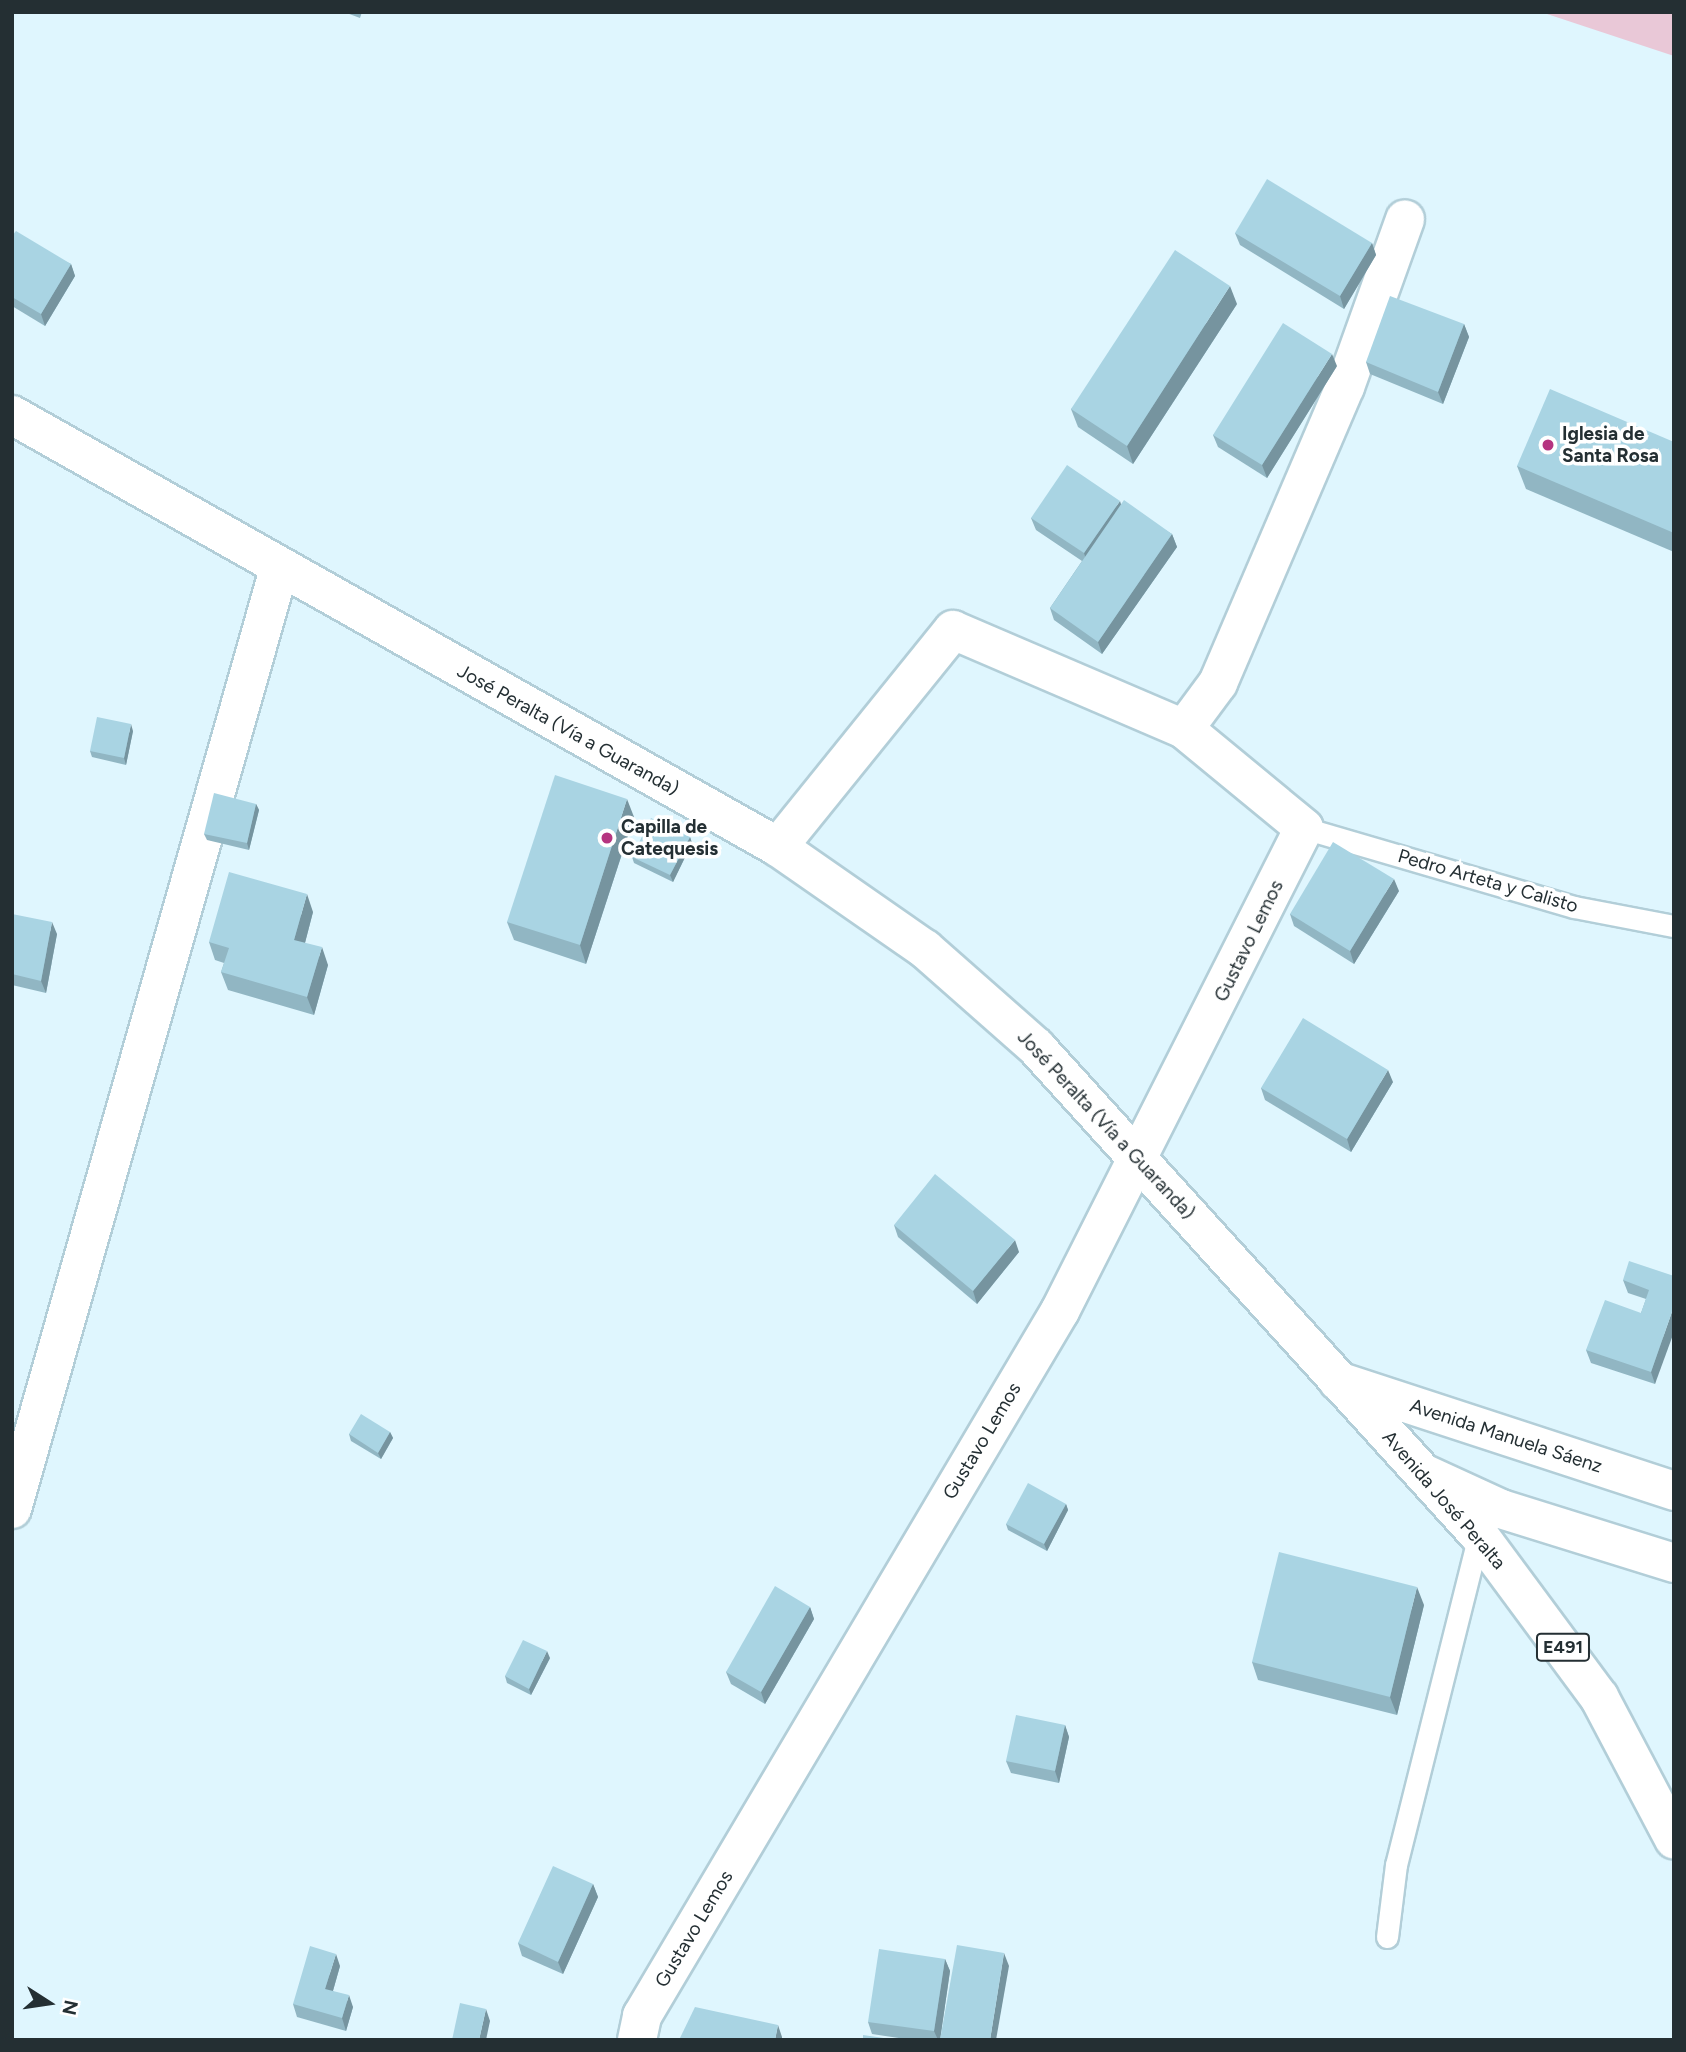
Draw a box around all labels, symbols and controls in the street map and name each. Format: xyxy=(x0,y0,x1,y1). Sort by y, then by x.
place label: Iglesia de Santa Rosa xyxy=(1562,423,1659,467)
marker: Iglesia de Santa Rosa xyxy=(1540,437,1556,453)
street label: José Peralta (Vía a Guaranda) xyxy=(453,659,683,801)
place label: Capilla de Catequesis xyxy=(621,816,718,860)
marker: Capilla de Catequesis xyxy=(599,830,615,846)
street label: Pedro Arteta y Calisto xyxy=(1395,844,1581,918)
street label: Gustavo Lemos xyxy=(1210,877,1288,1005)
street label: José Peralta (Vía a Guaranda) xyxy=(1013,1026,1199,1224)
street label: Gustavo Lemos xyxy=(938,1378,1026,1504)
street label: Avenida Manuela Sáenz xyxy=(1407,1394,1605,1478)
street label: Avenida José Peralta xyxy=(1378,1426,1510,1574)
road number: E491 xyxy=(1535,1632,1591,1662)
street label: Gustavo Lemos xyxy=(650,1866,738,1992)
north arrow xyxy=(14,1968,84,2038)
text: N xyxy=(57,1998,83,2017)

